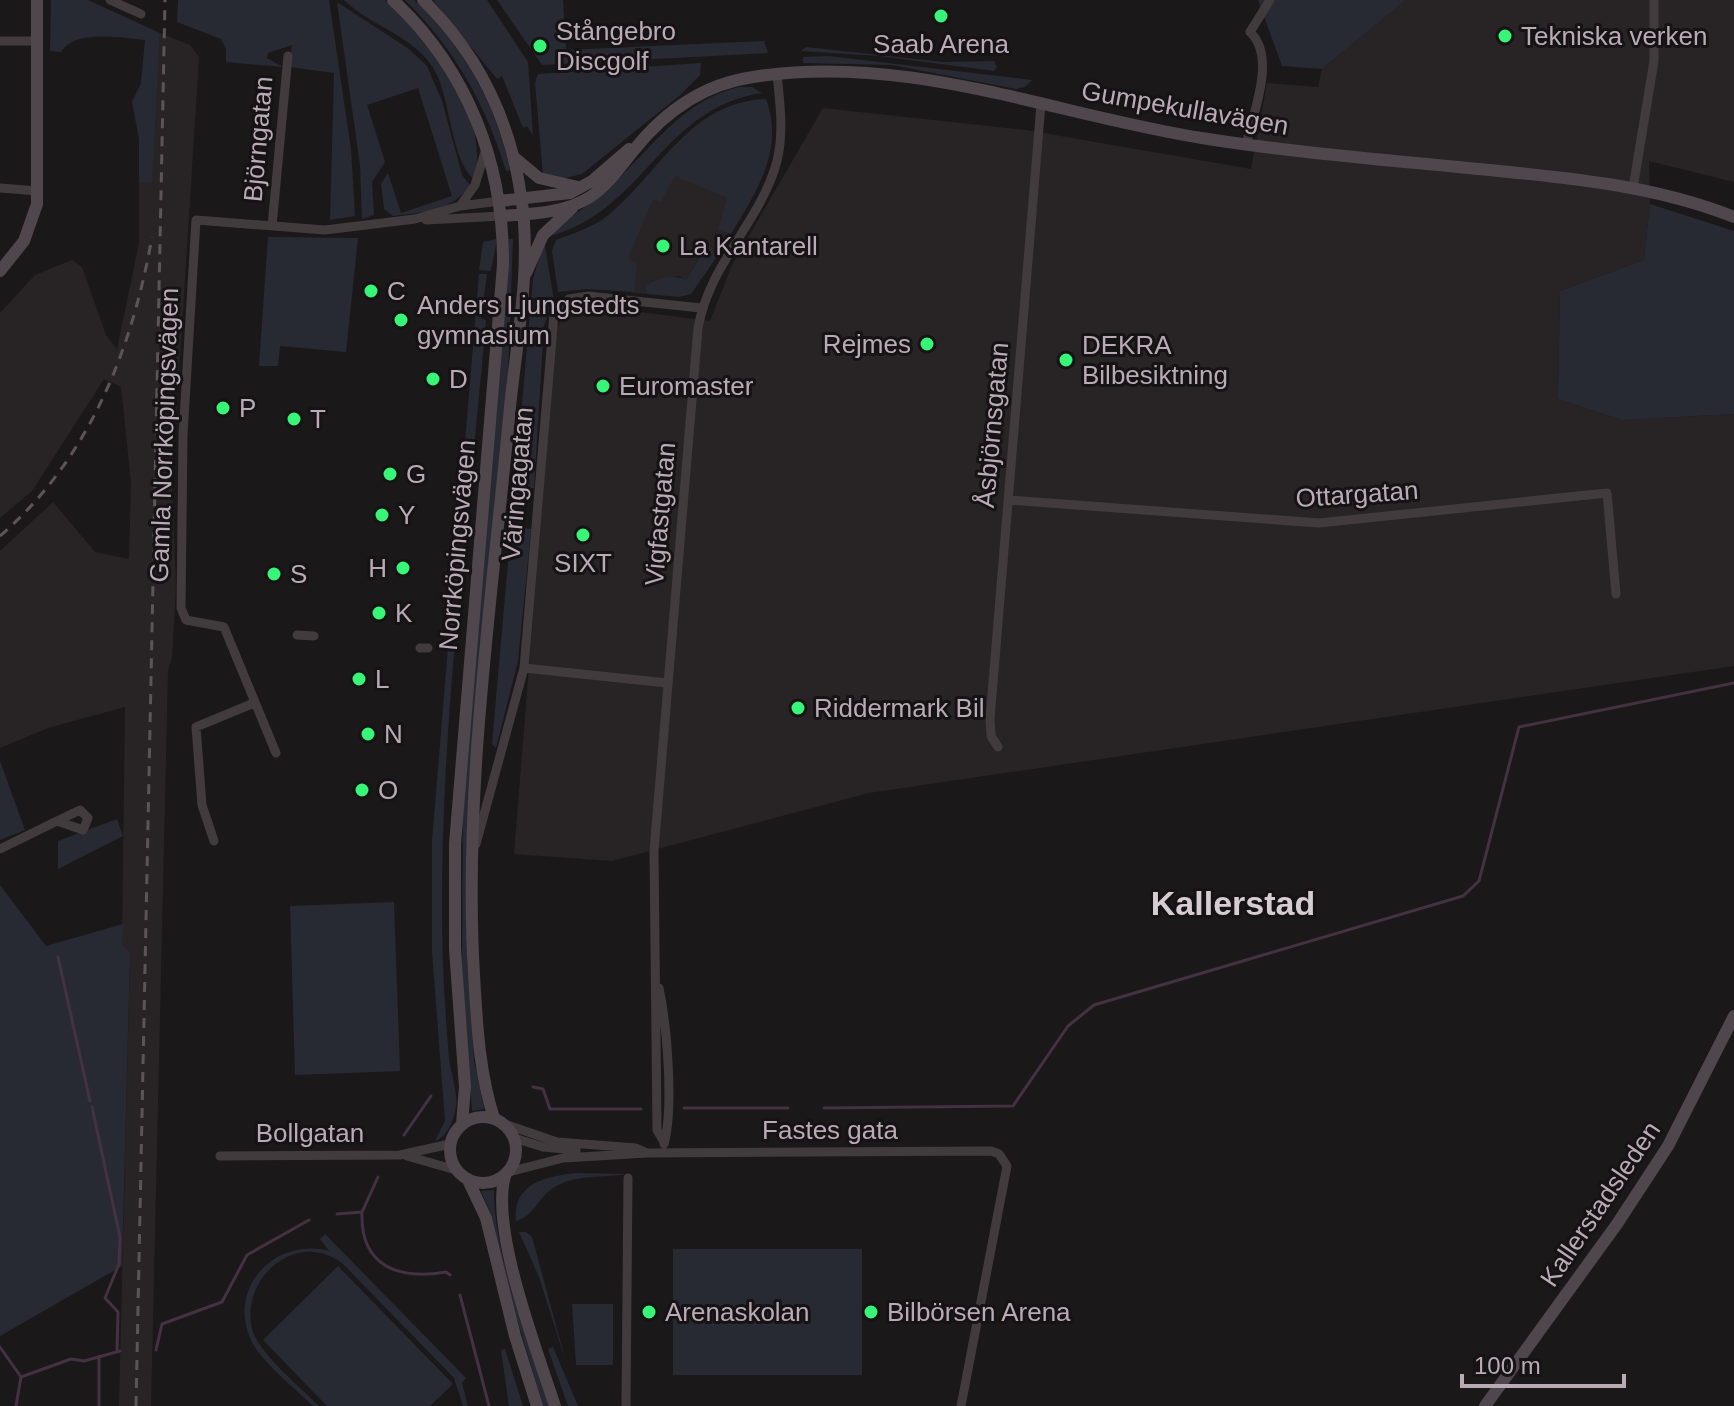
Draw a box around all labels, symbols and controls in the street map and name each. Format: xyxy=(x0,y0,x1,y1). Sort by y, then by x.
marker: Saab Arena xyxy=(932,7,950,25)
place label: Stångebro Discgolf xyxy=(556,16,676,76)
place label: Tekniska verken xyxy=(1521,21,1707,51)
marker: Tekniska verken xyxy=(1496,27,1514,45)
place label: Saab Arena xyxy=(873,29,1009,59)
marker: Stångebro Discgolf xyxy=(531,37,549,55)
street label: Björngatan xyxy=(238,75,278,203)
street label: Gumpekullavägen xyxy=(1079,75,1291,141)
place label: La Kantarell xyxy=(679,231,818,261)
marker: La Kantarell xyxy=(654,237,672,255)
place label: C xyxy=(387,276,406,306)
marker: C xyxy=(362,282,380,300)
street label: Gamla Norrköpingsvägen xyxy=(144,287,184,583)
place label: Anders Ljungstedts gymnasium xyxy=(417,290,640,350)
marker: Anders Ljungstedts gymnasium xyxy=(392,311,410,329)
place label: Rejmes xyxy=(823,329,911,359)
place label: DEKRA Bilbesiktning xyxy=(1082,330,1228,390)
marker: Rejmes xyxy=(918,335,936,353)
street label: Åsbjörnsgatan xyxy=(970,341,1014,509)
marker: DEKRA Bilbesiktning xyxy=(1057,351,1075,369)
place label: D xyxy=(449,364,468,394)
marker: D xyxy=(424,370,442,388)
place label: Euromaster xyxy=(619,371,754,401)
marker: Euromaster xyxy=(594,377,612,395)
place label: P xyxy=(239,393,256,423)
marker: P xyxy=(214,399,232,417)
place label: T xyxy=(310,404,326,434)
street label: Väringagatan xyxy=(495,406,539,562)
marker: T xyxy=(285,410,303,428)
street label: Norrköpingsvägen xyxy=(433,439,481,651)
street label: Vigfastgatan xyxy=(639,441,681,587)
place label: G xyxy=(406,459,426,489)
marker: G xyxy=(381,465,399,483)
street label: Ottargatan xyxy=(1295,475,1419,513)
place label: Y xyxy=(398,500,415,530)
marker: Y xyxy=(373,506,391,524)
marker: SIXT xyxy=(574,526,592,544)
place label: SIXT xyxy=(554,548,612,578)
place label: H xyxy=(368,553,387,583)
place label: S xyxy=(290,559,307,589)
marker: H xyxy=(394,559,412,577)
marker: S xyxy=(265,565,283,583)
place label: K xyxy=(395,598,413,628)
marker: K xyxy=(370,604,388,622)
place label: L xyxy=(375,664,389,694)
marker: L xyxy=(350,670,368,688)
place label: Riddermark Bil xyxy=(814,693,985,723)
marker: Riddermark Bil xyxy=(789,699,807,717)
place label: N xyxy=(384,719,403,749)
marker: N xyxy=(359,725,377,743)
place label: O xyxy=(378,775,398,805)
marker: O xyxy=(353,781,371,799)
district label: Kallerstad xyxy=(1151,884,1315,922)
street label: Fastes gata xyxy=(762,1115,898,1145)
street label: Kallerstadsleden xyxy=(1534,1116,1666,1292)
street label: Bollgatan xyxy=(256,1118,364,1148)
place label: Arenaskolan xyxy=(665,1297,810,1327)
place label: Bilbörsen Arena xyxy=(887,1297,1071,1327)
marker: Arenaskolan xyxy=(640,1303,658,1321)
marker: Bilbörsen Arena xyxy=(862,1303,880,1321)
scale bar xyxy=(1462,1338,1624,1388)
text: 100 m xyxy=(1474,1352,1541,1379)

